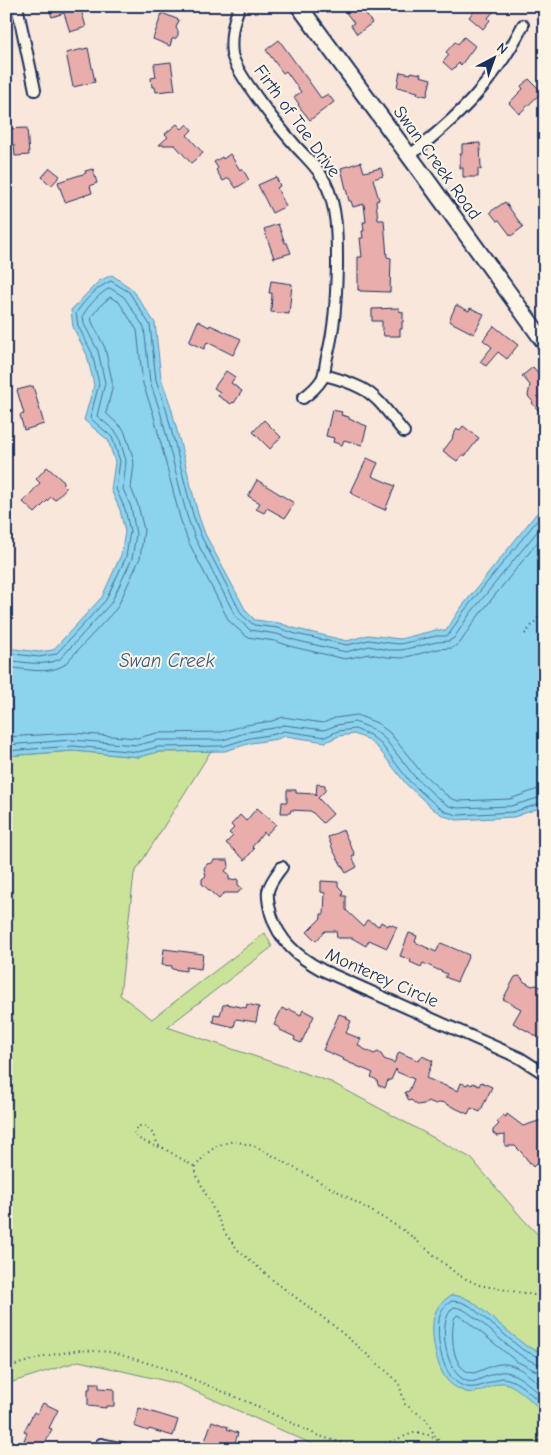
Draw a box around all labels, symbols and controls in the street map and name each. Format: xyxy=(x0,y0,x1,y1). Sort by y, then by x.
north arrow xyxy=(468,32,518,82)
text: N xyxy=(493,39,511,58)
street label: Firth of Tae Drive xyxy=(249,61,345,181)
street label: Swan Creek Road xyxy=(389,102,485,224)
water label: Swan Creek xyxy=(119,650,215,672)
street label: Monterey Circle xyxy=(322,944,442,1012)

